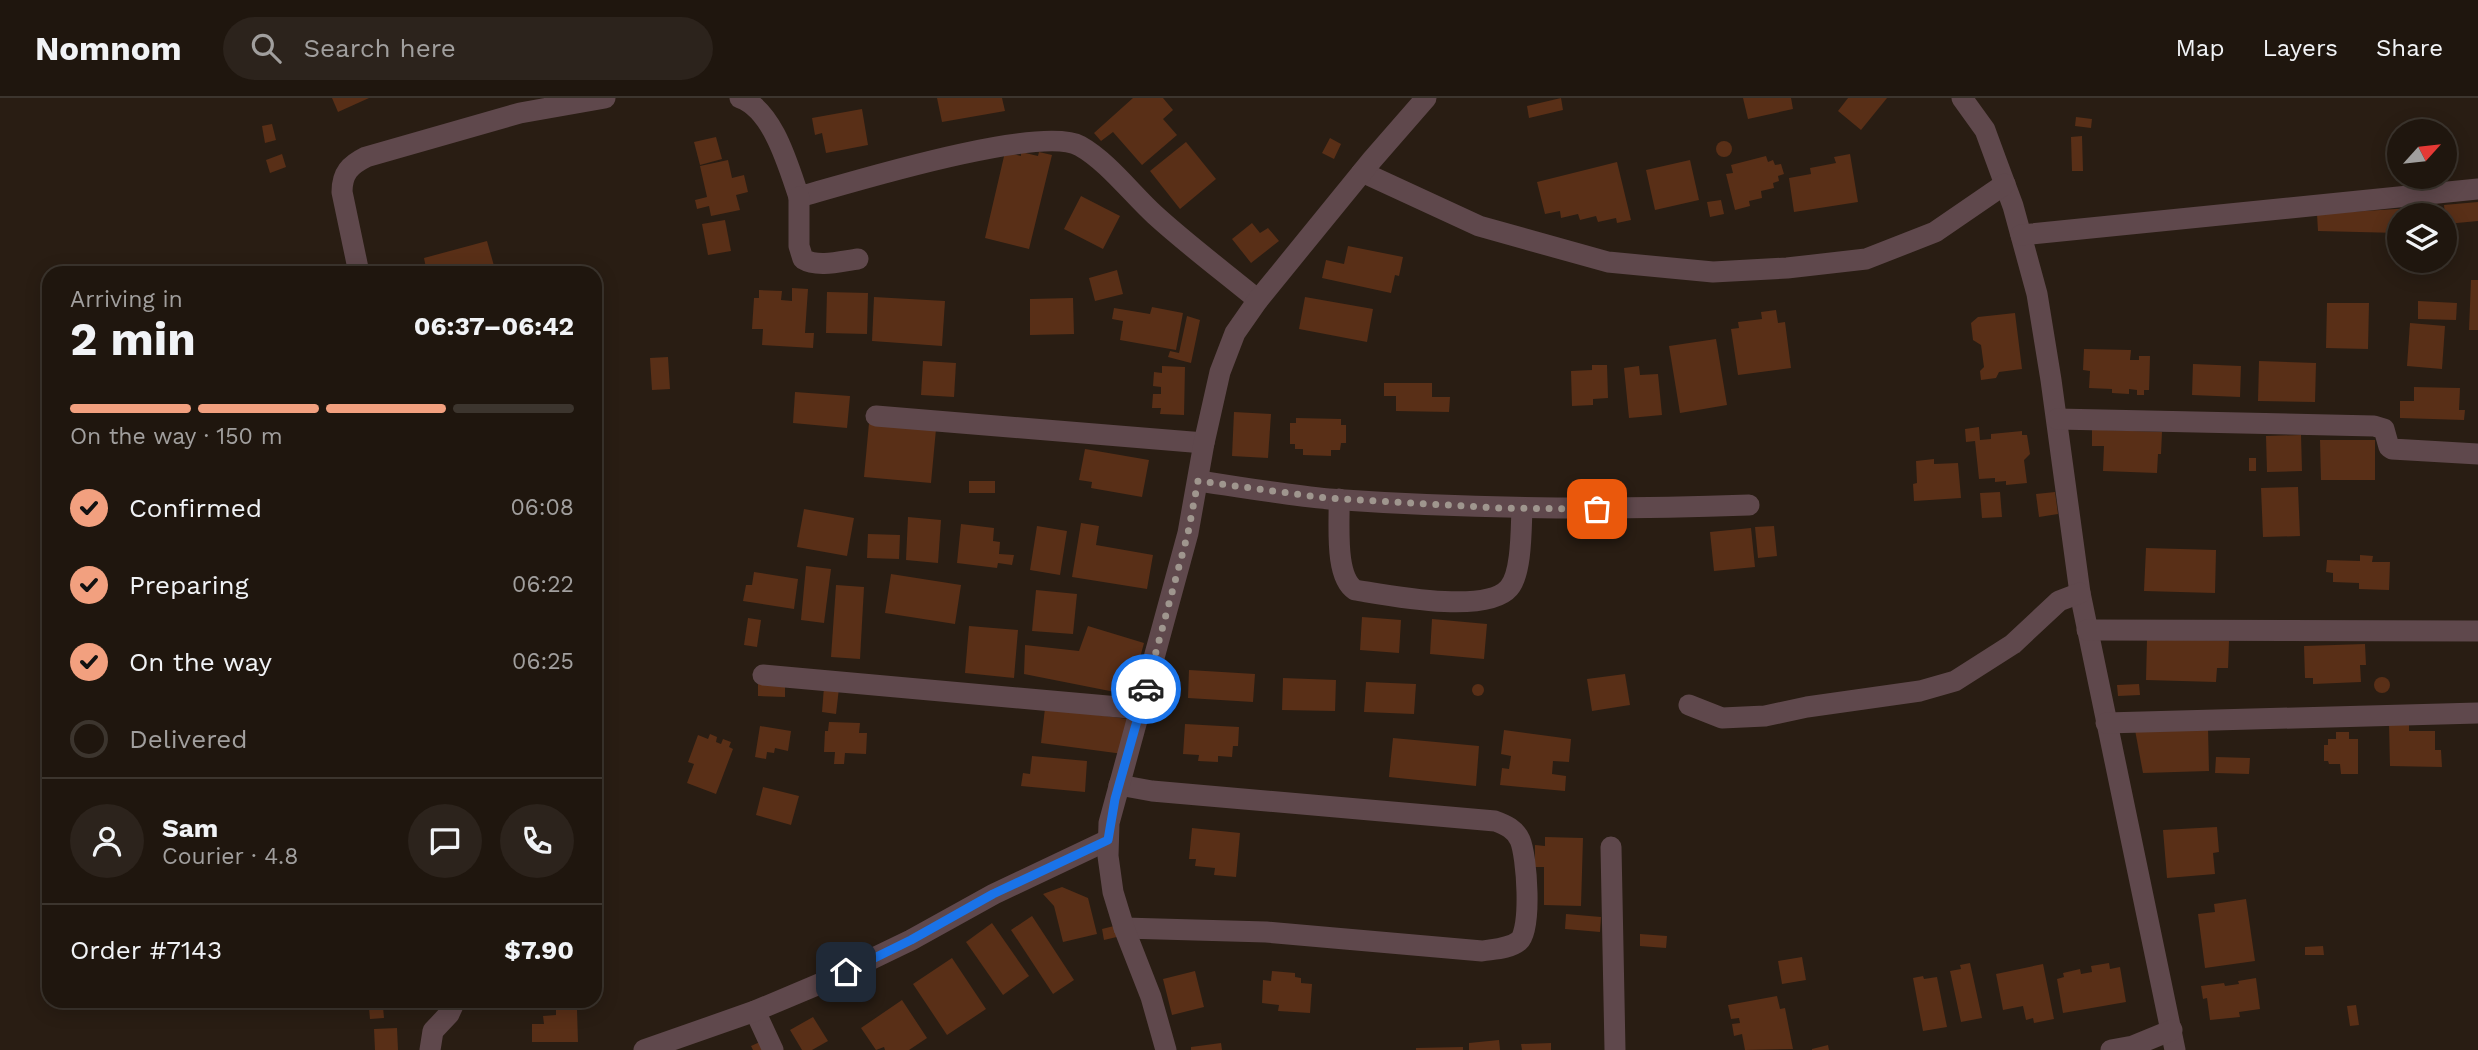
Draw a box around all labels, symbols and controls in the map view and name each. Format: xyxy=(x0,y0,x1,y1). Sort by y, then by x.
search box xyxy=(223,17,713,80)
text: Nomnom xyxy=(35,29,181,68)
icon: search xyxy=(247,29,285,67)
text: Search here xyxy=(303,33,456,63)
text: Map xyxy=(2176,34,2224,62)
text: Layers xyxy=(2262,34,2338,62)
text: Share xyxy=(2376,34,2443,62)
north arrow xyxy=(2387,119,2457,189)
map controls xyxy=(2387,119,2457,273)
button: layers xyxy=(2387,203,2457,273)
text: Arriving in xyxy=(70,286,183,313)
text: 06:37–06:42 xyxy=(414,311,574,341)
text: 2 min xyxy=(70,312,196,366)
text: On the way · 150 m xyxy=(70,423,283,450)
pin xyxy=(1567,479,1627,539)
icon: check xyxy=(70,489,108,527)
icon: bag xyxy=(1578,490,1616,528)
text: Confirmed xyxy=(129,493,262,523)
text: 06:08 xyxy=(510,494,574,521)
icon: check xyxy=(70,566,108,604)
text: Preparing xyxy=(129,570,249,600)
text: 06:22 xyxy=(512,571,574,598)
icon: check xyxy=(70,643,108,681)
text: On the way xyxy=(129,647,272,677)
text: 06:25 xyxy=(512,648,574,675)
courier xyxy=(1111,654,1181,724)
icon: car xyxy=(1127,670,1165,708)
text: Delivered xyxy=(129,724,248,754)
button: person xyxy=(70,804,144,878)
button: chat xyxy=(408,804,482,878)
button: phone xyxy=(500,804,574,878)
text: Sam xyxy=(162,813,218,843)
text: Courier · 4.8 xyxy=(162,843,298,870)
text: Order #7143 xyxy=(70,935,222,965)
text: $7.90 xyxy=(504,935,574,965)
pin xyxy=(816,942,876,1002)
icon: home xyxy=(827,953,865,991)

